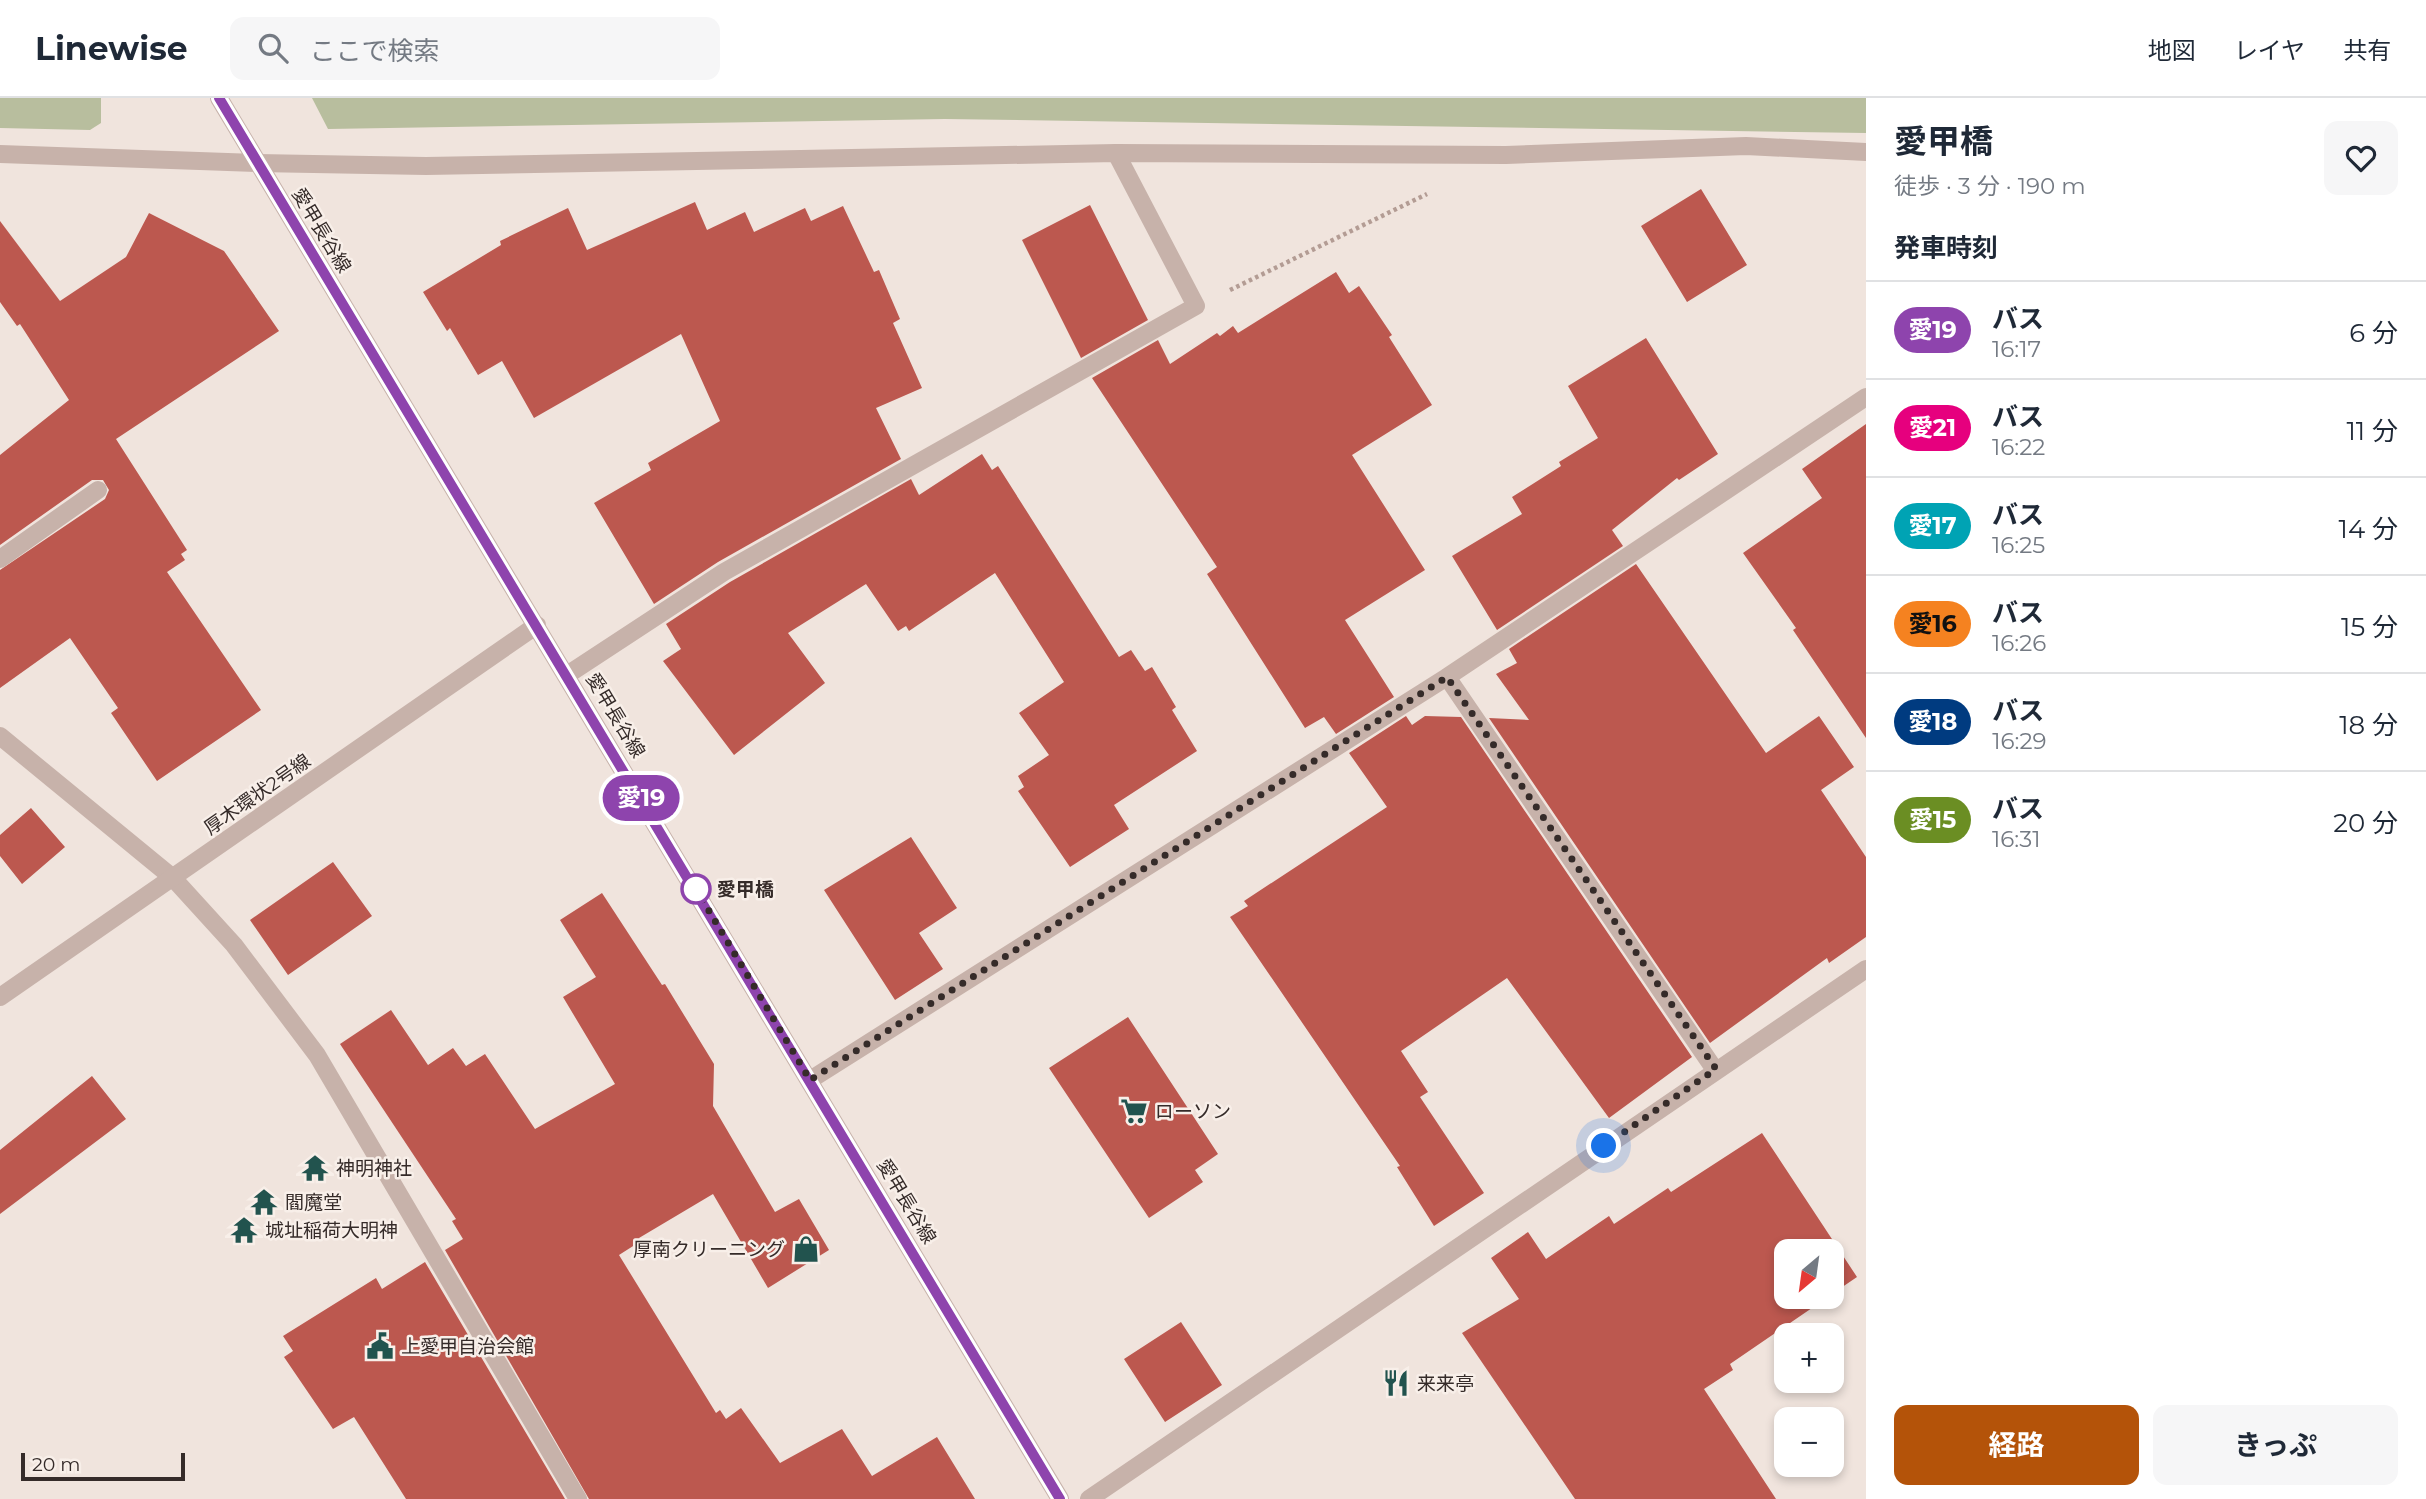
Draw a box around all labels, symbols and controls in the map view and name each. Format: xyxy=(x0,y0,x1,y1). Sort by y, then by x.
search box xyxy=(230,17,720,80)
text: Linewise xyxy=(35,28,188,68)
icon: search xyxy=(254,29,292,67)
text: ここで検索 xyxy=(310,35,440,67)
text: 地図 xyxy=(2148,36,2196,65)
text: レイヤ xyxy=(2234,36,2305,65)
text: 共有 xyxy=(2343,36,2391,65)
text: 愛甲橋 xyxy=(1894,121,1993,161)
button: heart xyxy=(2324,121,2398,195)
text: 徒歩 · 3 分 · 190 m xyxy=(1894,172,2086,200)
street label: 愛甲長谷線 xyxy=(287,184,356,277)
text: 発車時刻 xyxy=(1894,232,1998,264)
text: バス xyxy=(1992,303,2044,335)
text: 愛19 xyxy=(1908,315,1957,344)
text: 6 分 xyxy=(2349,317,2398,349)
text: 16:17 xyxy=(1992,335,2041,363)
text: バス xyxy=(1992,401,2044,433)
text: 愛21 xyxy=(1909,413,1956,442)
text: 11 分 xyxy=(2346,415,2398,447)
text: 16:22 xyxy=(1992,433,2045,461)
text: バス xyxy=(1992,499,2044,531)
text: 愛17 xyxy=(1908,511,1957,540)
text: 14 分 xyxy=(2339,513,2398,545)
text: 16:25 xyxy=(1992,531,2045,559)
text: バス xyxy=(1992,597,2044,629)
text: 愛16 xyxy=(1908,609,1957,638)
text: 15 分 xyxy=(2341,611,2398,643)
text: 16:26 xyxy=(1992,629,2046,657)
street label: 愛甲長谷線 xyxy=(581,669,650,762)
text: バス xyxy=(1992,695,2044,727)
text: 愛18 xyxy=(1908,707,1957,736)
text: 18 分 xyxy=(2339,709,2398,741)
text: 16:29 xyxy=(1992,727,2047,755)
street label: 厚木環状2号線 xyxy=(200,749,315,840)
line badge: 愛19 xyxy=(601,775,681,821)
text: 愛19 xyxy=(617,783,665,812)
text: バス xyxy=(1992,793,2044,825)
text: 愛15 xyxy=(1909,805,1956,834)
text: 20 分 xyxy=(2333,807,2398,839)
text: 16:31 xyxy=(1992,825,2040,853)
marker: 愛甲橋 xyxy=(681,874,711,904)
place label: 愛甲橋 xyxy=(717,878,774,901)
supermarket icon: ローソン xyxy=(1119,1096,1149,1126)
place label: ローソン xyxy=(1155,1100,1231,1123)
your location xyxy=(1586,1128,1621,1163)
temple icon: 神明神社 xyxy=(300,1153,330,1183)
street label: 愛甲長谷線 xyxy=(872,1155,941,1248)
place label: 神明神社 xyxy=(336,1157,412,1180)
temple icon: 閻魔堂 xyxy=(249,1187,279,1217)
place label: 閻魔堂 xyxy=(285,1191,342,1214)
temple icon: 城址稲荷大明神 xyxy=(229,1215,259,1245)
place label: 城址稲荷大明神 xyxy=(265,1219,398,1242)
shop icon: 厚南クリーニング xyxy=(791,1234,821,1264)
place label: 厚南クリーニング xyxy=(633,1238,785,1261)
north arrow xyxy=(1774,1239,1844,1309)
map controls xyxy=(1774,1239,1844,1477)
button: + xyxy=(1774,1323,1844,1393)
public building icon: 上愛甲自治会館 xyxy=(365,1331,395,1361)
place label: 上愛甲自治会館 xyxy=(401,1335,534,1358)
restaurant icon: 来来亭 xyxy=(1381,1368,1411,1398)
place label: 来来亭 xyxy=(1417,1372,1474,1395)
button: 経路 xyxy=(1894,1405,2139,1485)
button: きっぷ xyxy=(2153,1405,2398,1485)
button: − xyxy=(1774,1407,1844,1477)
scale bar xyxy=(21,1450,186,1482)
text: 20 m xyxy=(32,1453,80,1476)

